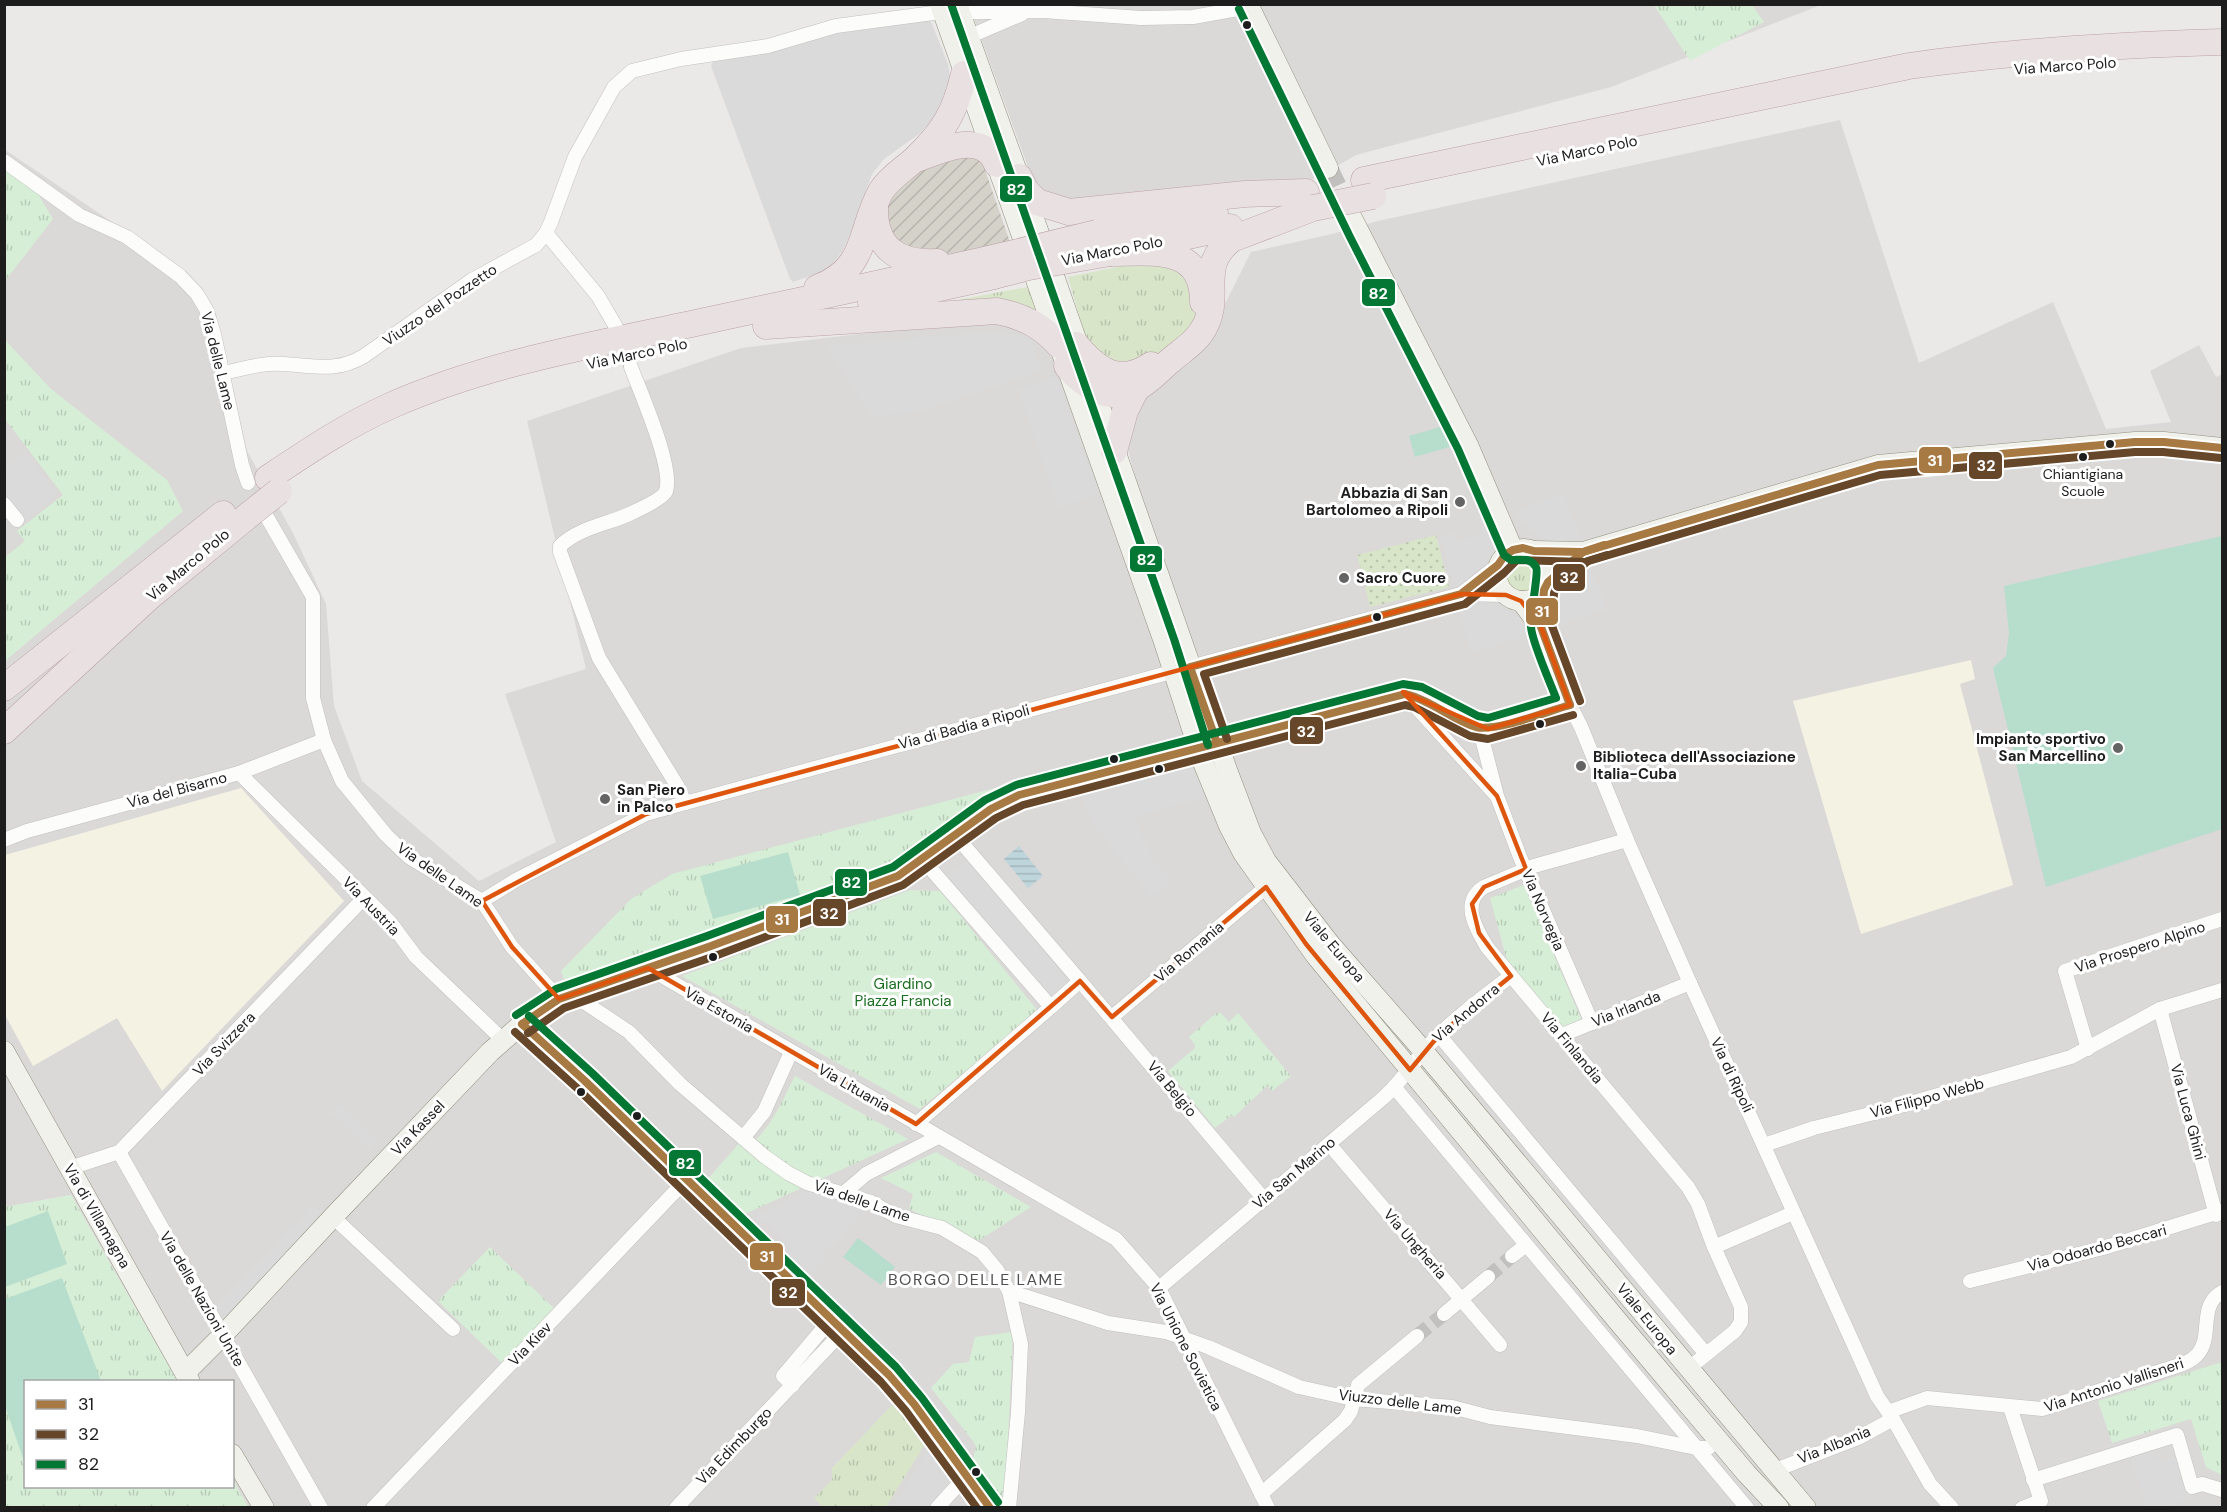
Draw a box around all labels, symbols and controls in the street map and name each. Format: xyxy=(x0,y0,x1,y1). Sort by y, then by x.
unlabelled marker xyxy=(1241,19,1253,31)
street label: Via Marco Polo xyxy=(2013,52,2117,80)
street label: Via Marco Polo xyxy=(1535,131,1639,171)
line badge: 82 xyxy=(999,175,1033,203)
text: 82 xyxy=(1006,179,1026,200)
street label: Via Marco Polo xyxy=(1060,231,1164,271)
street label: Viuzzo del Pozzetto xyxy=(379,259,501,351)
line badge: 82 xyxy=(1361,278,1396,307)
text: 82 xyxy=(1368,283,1388,304)
street label: Via delle Lame xyxy=(196,310,240,412)
street label: Via Marco Polo xyxy=(585,334,689,374)
unlabelled marker xyxy=(2104,438,2116,450)
line badge: 31 xyxy=(1918,446,1952,474)
text: 31 xyxy=(1927,450,1943,471)
line badge: 32 xyxy=(1968,451,2003,480)
marker: Chiantigiana Scuole xyxy=(2077,451,2089,463)
text: 32 xyxy=(1977,455,1995,476)
place label: Chiantigiana Scuole xyxy=(2043,465,2123,500)
place label: Abbazia di San Bartolomeo a Ripoli xyxy=(1306,483,1448,520)
marker: Abbazia di San Bartolomeo a Ripoli xyxy=(1453,495,1467,509)
street label: Via Marco Polo xyxy=(142,524,234,606)
line badge: 82 xyxy=(1129,545,1163,573)
text: 82 xyxy=(1136,549,1156,570)
line badge: 32 xyxy=(1552,563,1586,592)
text: 32 xyxy=(1560,567,1578,588)
place label: Sacro Cuore xyxy=(1356,568,1446,588)
marker: Sacro Cuore xyxy=(1337,571,1351,585)
line badge: 31 xyxy=(1525,597,1559,626)
text: 31 xyxy=(1534,601,1550,622)
unlabelled marker xyxy=(1371,611,1383,623)
street label: Via di Badia a Ripoli xyxy=(896,700,1032,754)
line badge: 32 xyxy=(1289,716,1324,745)
unlabelled marker xyxy=(1534,718,1546,730)
text: 32 xyxy=(1297,721,1315,742)
place label: Impianto sportivo San Marcellino xyxy=(1976,729,2106,766)
marker: Impianto sportivo San Marcellino xyxy=(2111,741,2125,755)
place label: Biblioteca dell'Associazione Italia-Cuba xyxy=(1593,747,1796,784)
unlabelled marker xyxy=(1108,753,1120,765)
marker: Biblioteca dell'Associazione Italia-Cuba xyxy=(1574,759,1588,773)
unlabelled marker xyxy=(1153,763,1165,775)
street label: Via del Bisarno xyxy=(125,767,229,813)
place label: San Piero in Palco xyxy=(617,780,685,817)
marker: San Piero in Palco xyxy=(598,792,612,806)
street label: Via delle Lame xyxy=(393,838,487,912)
street label: Via Norvegia xyxy=(1517,866,1569,954)
line badge: 82 xyxy=(834,868,868,897)
street label: Via Austria xyxy=(338,872,404,940)
text: 82 xyxy=(841,872,861,893)
line badge: 32 xyxy=(812,898,847,927)
text: 32 xyxy=(820,903,838,924)
line badge: 31 xyxy=(765,905,799,934)
street label: Viale Europa xyxy=(1299,907,1369,987)
text: 31 xyxy=(774,909,790,930)
street label: Via Prospero Alpino xyxy=(2072,916,2208,978)
street label: Via Romania xyxy=(1150,917,1228,987)
unlabelled marker xyxy=(707,951,719,963)
park label: Giardino Piazza Francia xyxy=(854,974,952,1011)
street label: Via Andorra xyxy=(1428,979,1504,1047)
street label: Via Estonia xyxy=(681,982,757,1038)
street label: Via Irlanda xyxy=(1589,986,1663,1032)
street label: Via Svizzera xyxy=(188,1008,260,1080)
street label: Via Finlandia xyxy=(1536,1008,1608,1088)
street label: Via di Ripoli xyxy=(1706,1034,1758,1116)
street label: Via Belgio xyxy=(1143,1057,1201,1121)
street label: Via Lituania xyxy=(814,1059,894,1117)
street label: Via Luca Ghini xyxy=(2166,1062,2210,1162)
street label: Via Filippo Webb xyxy=(1868,1073,1986,1123)
unlabelled marker xyxy=(575,1086,587,1098)
street label: Via Kassel xyxy=(387,1096,449,1160)
unlabelled marker xyxy=(631,1110,643,1122)
street label: Via San Marino xyxy=(1248,1132,1340,1214)
line badge: 82 xyxy=(668,1149,702,1177)
text: 82 xyxy=(675,1153,695,1174)
street label: Via di Villamagna xyxy=(59,1160,135,1272)
street label: Via delle Lame xyxy=(811,1175,913,1227)
street label: Via Ungheria xyxy=(1379,1205,1451,1283)
street label: Via Odoardo Beccari xyxy=(2025,1220,2169,1276)
street label: Via delle Nazioni Unite xyxy=(155,1228,249,1370)
line badge: 31 xyxy=(749,1242,784,1271)
text: 31 xyxy=(759,1246,775,1267)
district label: BORGO DELLE LAME xyxy=(888,1269,1064,1290)
line badge: 32 xyxy=(771,1278,806,1307)
street label: Viale Europa xyxy=(1612,1279,1682,1359)
street label: Via Unione Sovietica xyxy=(1145,1280,1227,1414)
text: 32 xyxy=(779,1282,797,1303)
street label: Via Kiev xyxy=(504,1317,556,1370)
street label: Via Antonio Vallisneri xyxy=(2042,1353,2186,1417)
legend xyxy=(24,1380,234,1488)
street label: Viuzzo delle Lame xyxy=(1337,1385,1463,1419)
text: 31 xyxy=(78,1392,94,1416)
street label: Via Edimburgo xyxy=(692,1403,776,1489)
street label: Via Albania xyxy=(1795,1421,1873,1469)
text: 32 xyxy=(78,1422,99,1446)
text: 82 xyxy=(78,1452,99,1476)
unlabelled marker xyxy=(970,1466,982,1478)

